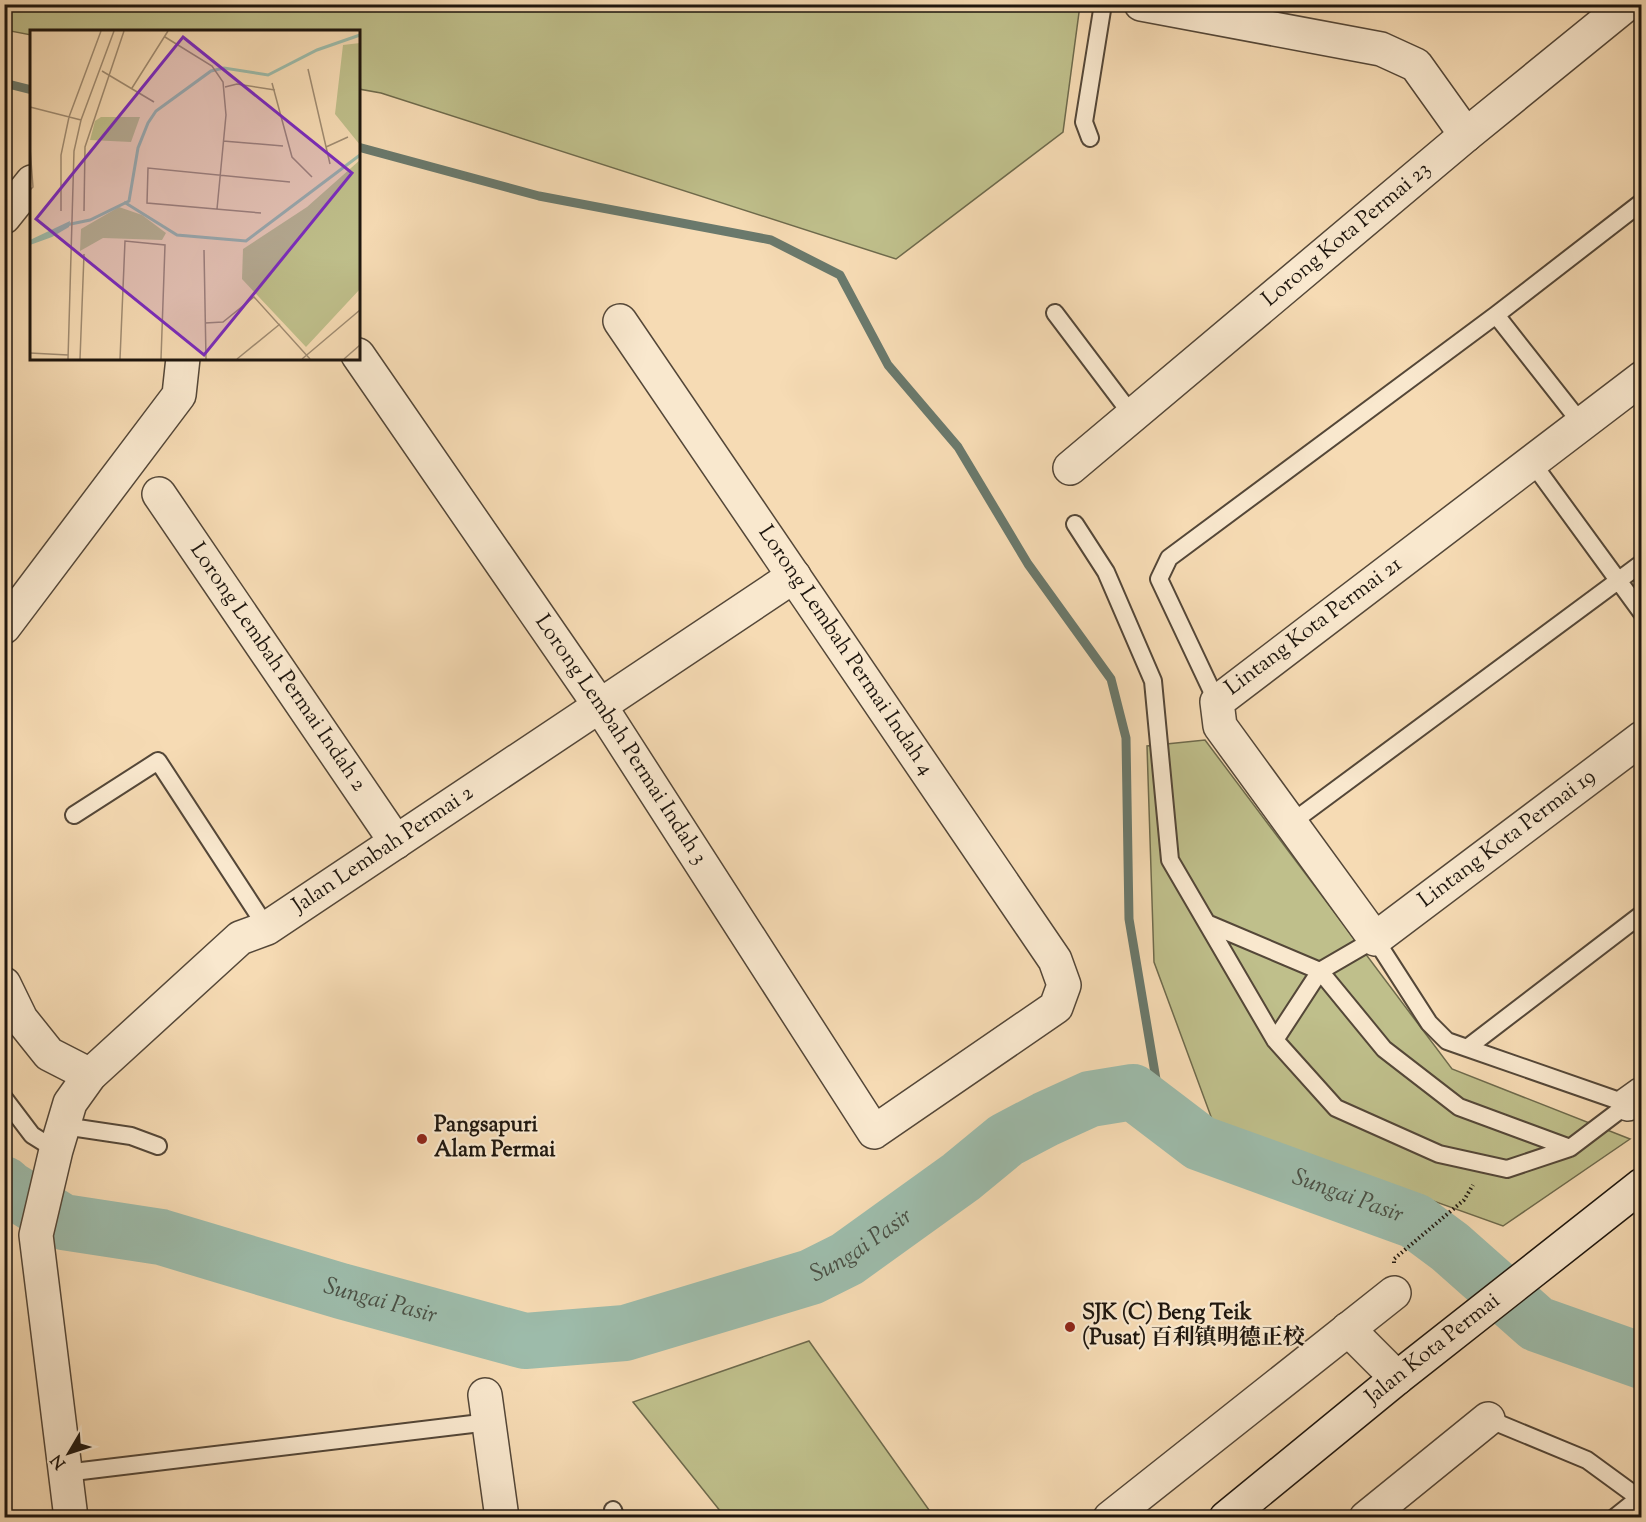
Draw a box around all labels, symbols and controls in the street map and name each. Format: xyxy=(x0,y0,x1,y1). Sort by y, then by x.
inset map xyxy=(30,30,360,360)
street label: Lorong Kota Permai 23 xyxy=(1256,155,1438,315)
street label: Lorong Lembah Permai Indah 4 xyxy=(749,520,941,782)
street label: Lorong Lembah Permai Indah 2 xyxy=(181,537,373,799)
street label: Lintang Kota Permai 21 xyxy=(1219,549,1410,704)
street label: Lorong Lembah Permai Indah 3 xyxy=(526,609,714,871)
street label: Lintang Kota Permai 19 xyxy=(1412,762,1603,917)
street label: Jalan Lembah Permai 2 xyxy=(286,778,480,923)
place label: Pangsapuri Alam Permai xyxy=(434,1110,556,1167)
marker: Pangsapuri Alam Permai xyxy=(415,1132,429,1146)
water label: Sungai Pasir xyxy=(1287,1161,1409,1233)
water label: Sungai Pasir xyxy=(805,1200,920,1292)
water label: Sungai Pasir xyxy=(319,1270,441,1333)
street label: Jalan Kota Permai xyxy=(1358,1286,1508,1414)
place label: SJK (C) Beng Teik (Pusat) 百利镇明德正校 xyxy=(1082,1298,1305,1355)
marker: SJK (C) Beng Teik (Pusat) 百利镇明德正校 xyxy=(1063,1320,1077,1334)
north arrow xyxy=(39,1423,99,1483)
text: N xyxy=(46,1448,72,1473)

